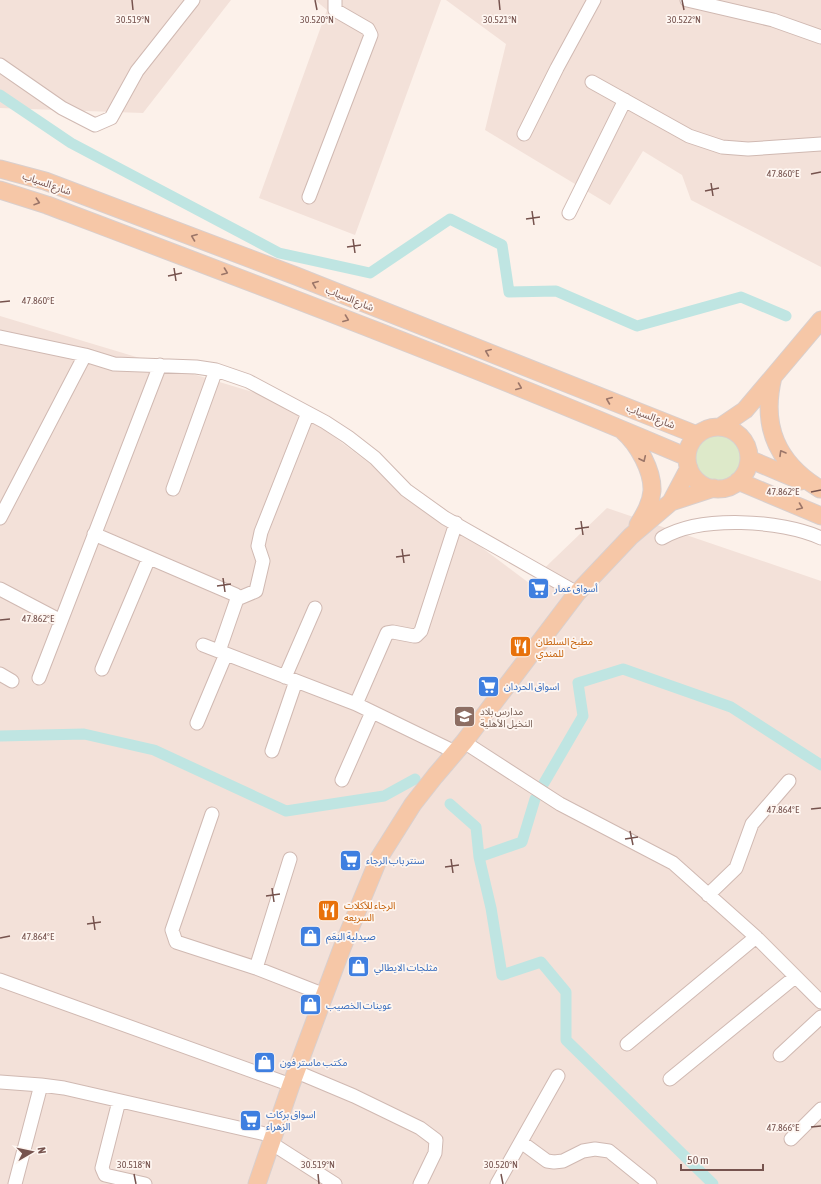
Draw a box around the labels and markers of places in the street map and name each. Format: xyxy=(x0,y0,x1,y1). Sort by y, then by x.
supermarket icon: أسواق عمار xyxy=(526,575,552,601)
place label: أسواق عمار xyxy=(553,583,598,595)
restaurant icon: مطبخ السلطان للمندي xyxy=(507,634,533,660)
place label: مطبخ السلطان للمندي xyxy=(536,636,593,661)
supermarket icon: اسواق الحردان xyxy=(475,673,501,699)
place label: اسواق الحردان xyxy=(504,681,559,693)
school or university icon: مدارس بلاد النخيل الأهلية xyxy=(451,704,477,730)
place label: مدارس بلاد النخيل الأهلية xyxy=(480,706,533,729)
supermarket icon: سنتر باب الرجاء xyxy=(338,847,364,873)
place label: سنتر باب الرجاء xyxy=(366,855,425,867)
restaurant icon: الرجاء للأكلات السريعه xyxy=(315,898,341,924)
place label: الرجاء للأكلات السريعه xyxy=(344,900,395,924)
shop icon: صيدلية النِعَم xyxy=(297,923,323,949)
place label: صيدلية النِعَم xyxy=(326,931,376,944)
shop icon: مثلجات الايطالي xyxy=(346,954,372,980)
place label: مثلجات الايطالي xyxy=(374,962,438,975)
shop icon: عوينات الخصيب xyxy=(298,992,324,1018)
place label: عوينات الخصيب xyxy=(326,1000,392,1012)
shop icon: مكتب ماستر فون xyxy=(252,1049,278,1075)
place label: مكتب ماستر فون xyxy=(280,1057,347,1069)
supermarket icon: اسواق بركات الزهراء xyxy=(238,1107,264,1133)
place label: اسواق بركات الزهراء xyxy=(266,1109,316,1133)

